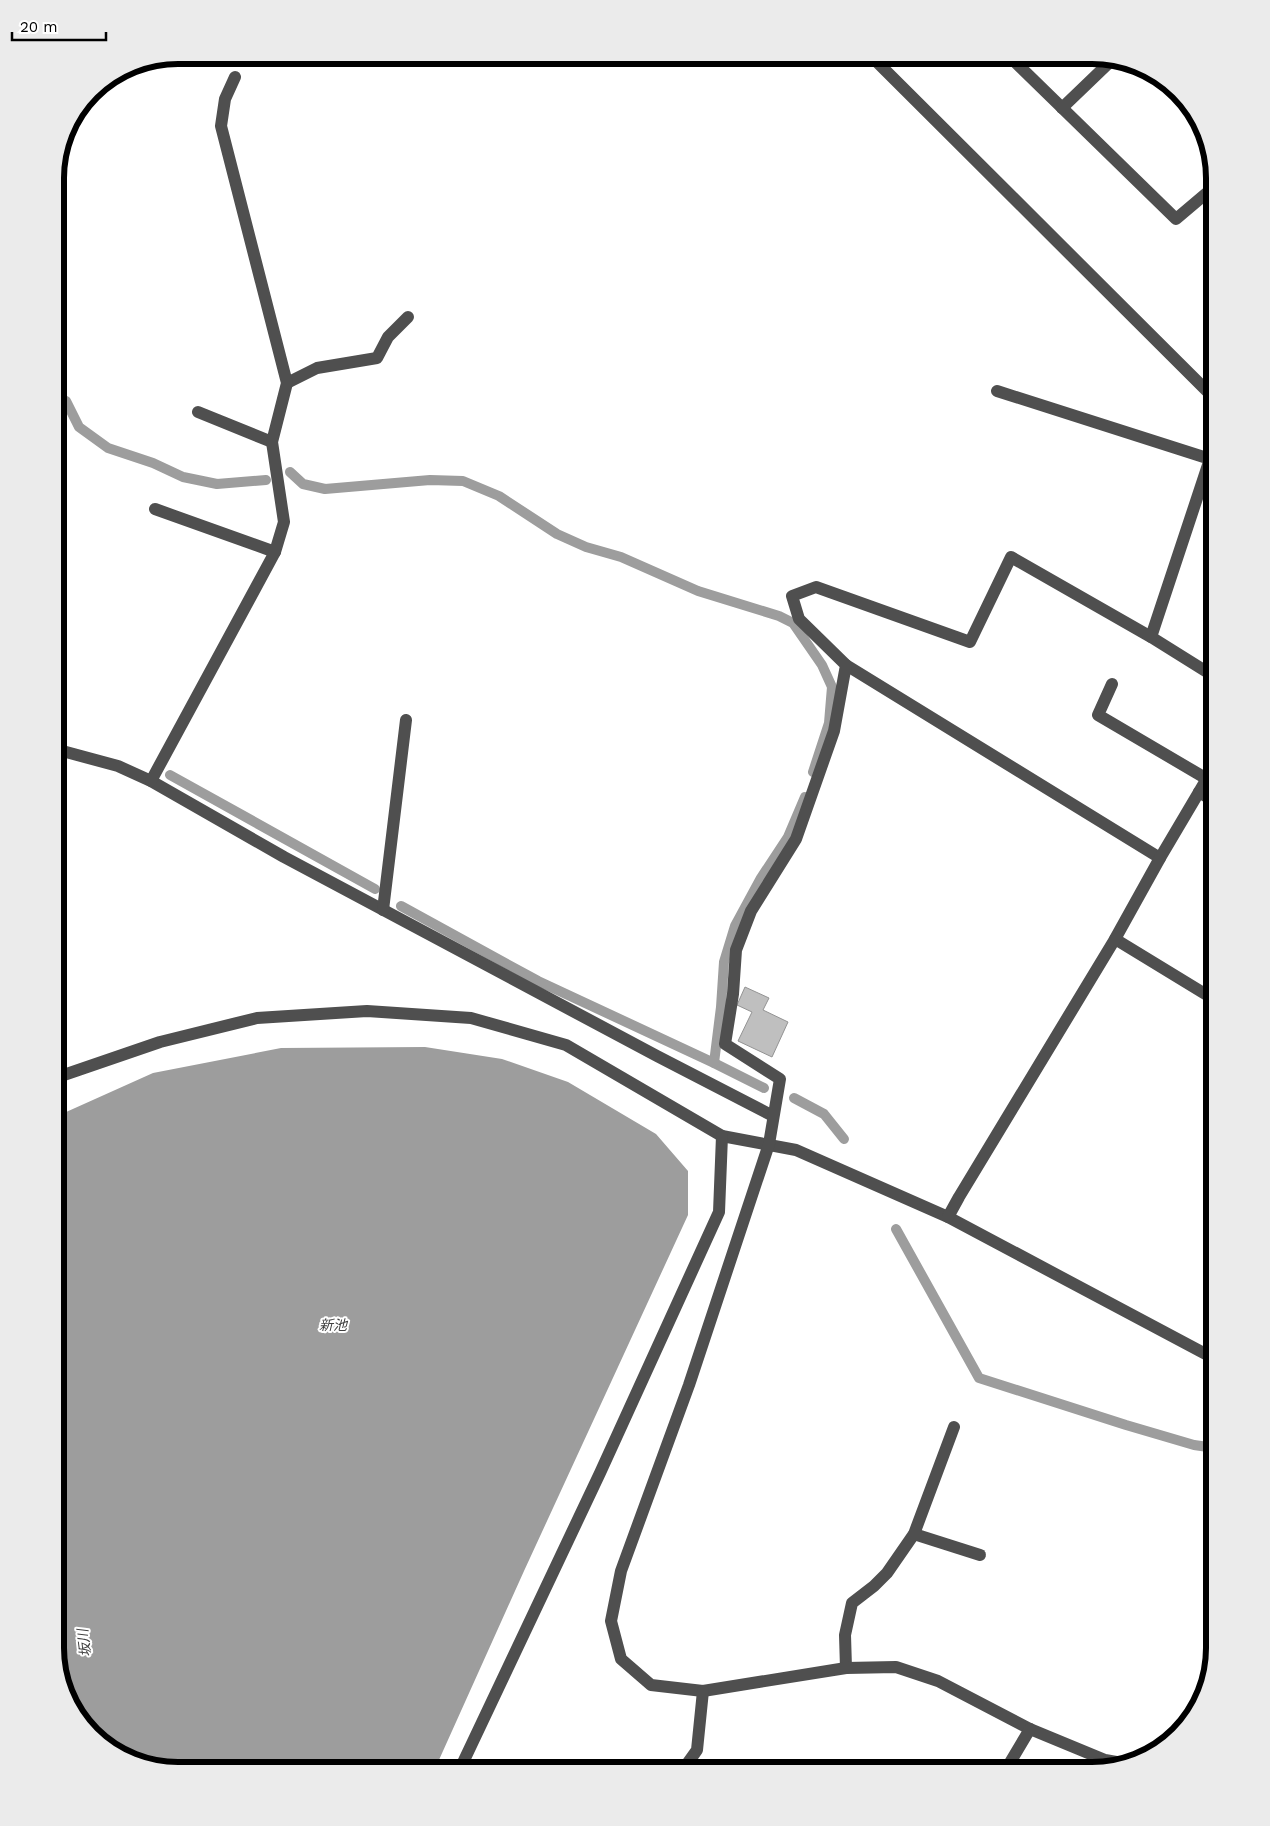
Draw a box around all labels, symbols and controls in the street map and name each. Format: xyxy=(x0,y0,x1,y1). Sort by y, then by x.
scale bar xyxy=(12,10,106,42)
text: 20 m xyxy=(20,18,58,36)
water label: 新池 xyxy=(319,1317,349,1333)
water label: 坂川 xyxy=(74,1626,94,1658)

